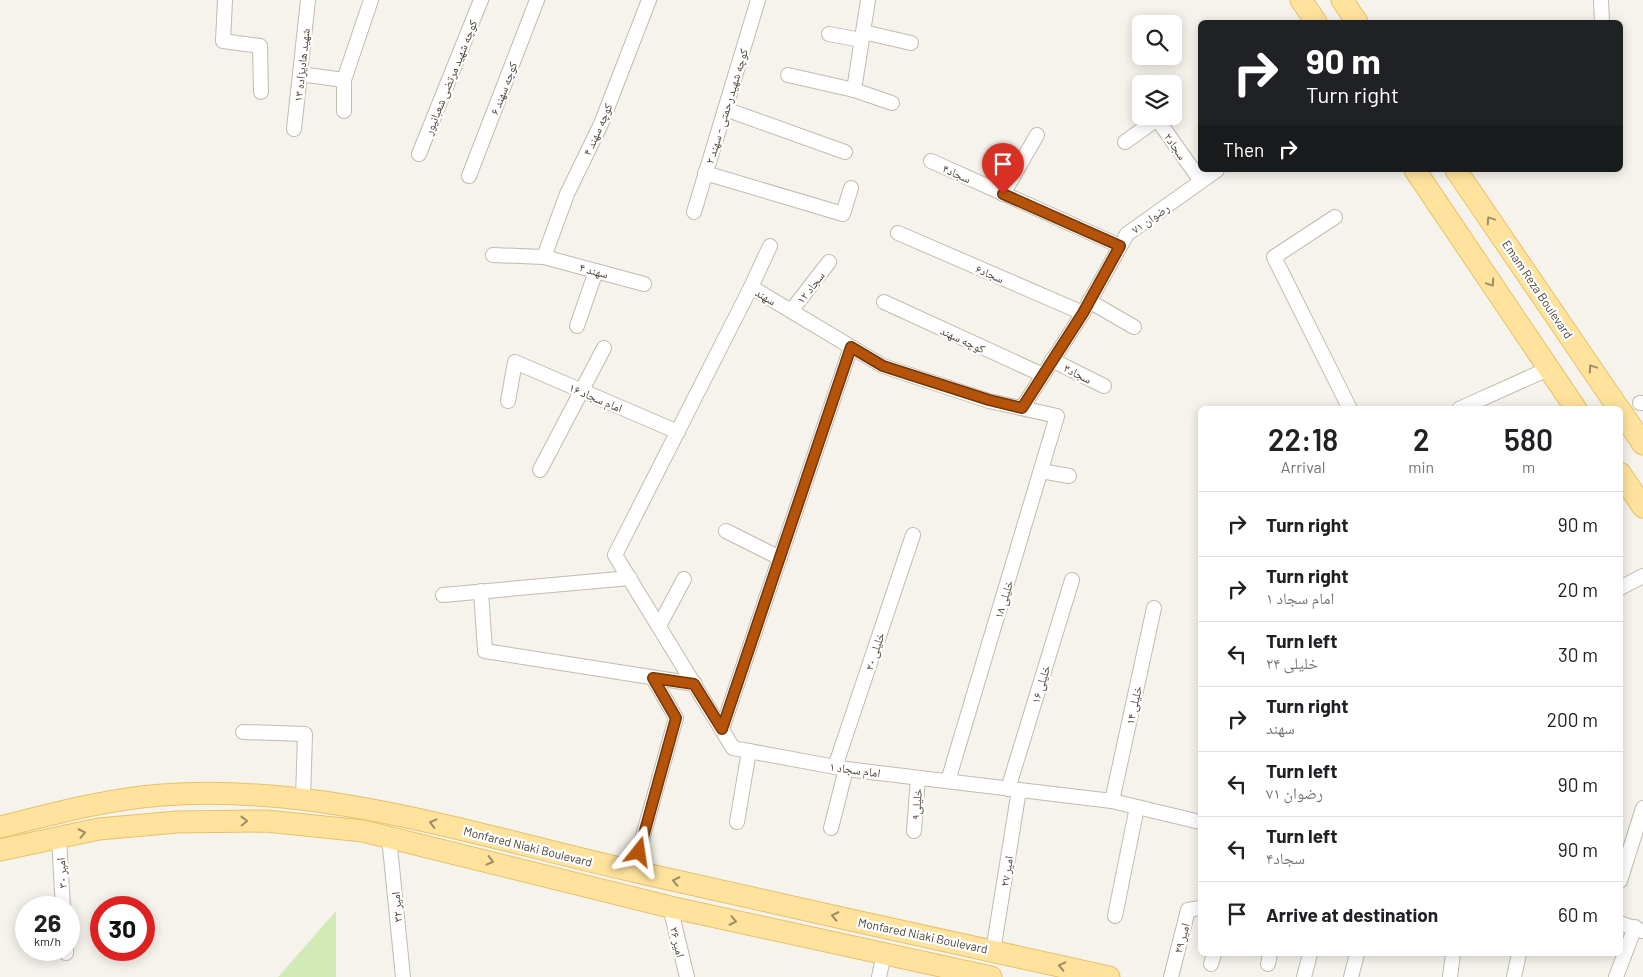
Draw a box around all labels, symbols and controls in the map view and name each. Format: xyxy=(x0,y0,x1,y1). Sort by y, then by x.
map controls xyxy=(1132,15,1182,125)
button: search xyxy=(1132,15,1182,65)
street label: کوچه شهید مرتضی شعبانپور xyxy=(420,18,481,138)
street label: شهید هادیزاده ۱۳ xyxy=(290,27,313,103)
text: 90 m xyxy=(1306,39,1381,81)
icon: right xyxy=(1223,40,1288,105)
street label: کوچه شهید رحمتی - سهند ۲ xyxy=(702,47,751,166)
street label: کوچه سهند ۶ xyxy=(487,60,520,117)
button: layers xyxy=(1132,75,1182,125)
text: Turn right xyxy=(1306,81,1399,107)
street label: کوچه سهند ۴ xyxy=(579,101,616,158)
street label: سجاد۲ xyxy=(1161,130,1190,163)
icon: right xyxy=(1274,135,1302,163)
text: Then xyxy=(1223,138,1264,161)
pin xyxy=(982,143,1024,194)
icon: arrive xyxy=(989,150,1017,178)
street label: سجاد۴ xyxy=(940,161,973,186)
street label: رضوان ۷۱ xyxy=(1128,200,1172,237)
one-way arrow xyxy=(1487,216,1496,225)
street label: Emam Reza Boulevard xyxy=(1500,237,1576,341)
street label: سهند ۴ xyxy=(578,259,610,282)
street label: سجاد۶ xyxy=(973,261,1006,286)
street label: سجاد ۱۲ xyxy=(793,268,828,307)
one-way arrow xyxy=(1485,277,1494,287)
street label: سهند xyxy=(753,284,779,308)
street label: كوچه سهند xyxy=(938,323,988,356)
street label: سجاد۳ xyxy=(1061,360,1094,387)
one-way arrow xyxy=(1588,365,1598,374)
street label: امام سجاد ۱۶ xyxy=(566,379,625,416)
text: 22:18 xyxy=(1268,421,1338,457)
text: 2 xyxy=(1413,421,1429,457)
text: 580 xyxy=(1504,421,1553,457)
text: Arrival xyxy=(1281,457,1325,476)
text: min xyxy=(1408,457,1434,476)
text: m xyxy=(1522,457,1535,476)
icon: right xyxy=(1223,510,1251,538)
text: Turn right xyxy=(1266,513,1348,536)
text: 90 m xyxy=(1558,513,1598,536)
text: Turn right xyxy=(1266,564,1348,587)
icon: right xyxy=(1223,575,1251,603)
street label: خلیلی ۱۸ xyxy=(991,578,1017,620)
text: 20 m xyxy=(1558,578,1598,601)
text: امام سجاد ۱ xyxy=(1266,588,1334,607)
text: Turn left xyxy=(1266,629,1337,652)
street label: خلیلی ۲۰ xyxy=(861,630,888,672)
icon: left xyxy=(1223,640,1251,668)
text: 30 m xyxy=(1558,643,1598,666)
text: خلیلی ۲۴ xyxy=(1266,653,1318,672)
street label: خلیلی ۱۶ xyxy=(1028,663,1054,705)
street label: خلیلی ۱۴ xyxy=(1122,684,1145,726)
text: Turn right xyxy=(1266,694,1348,717)
icon: right xyxy=(1223,705,1251,733)
text: 200 m xyxy=(1547,708,1598,731)
text: سهند xyxy=(1266,718,1295,737)
street label: امام سجاد ۱ xyxy=(828,758,882,782)
text: Turn left xyxy=(1266,759,1337,782)
icon: left xyxy=(1223,770,1251,798)
text: 90 m xyxy=(1558,773,1598,796)
text: رضوان ۷۱ xyxy=(1266,783,1323,802)
street label: خلیلی۹ xyxy=(908,787,925,820)
one-way arrow xyxy=(240,816,248,827)
one-way arrow xyxy=(428,818,437,829)
street label: Monfared Niaki Boulevard xyxy=(462,823,594,869)
text: Turn left xyxy=(1266,824,1337,847)
position arrow xyxy=(612,825,664,877)
one-way arrow xyxy=(78,828,87,839)
icon: left xyxy=(1223,835,1251,863)
text: 90 m xyxy=(1558,838,1598,861)
text: سجاد۴ xyxy=(1266,848,1305,867)
street label: امیر ۲۷ xyxy=(997,855,1017,887)
one-way arrow xyxy=(485,856,493,866)
street label: امیر ۳۰ xyxy=(53,857,70,889)
one-way arrow xyxy=(672,876,681,887)
street label: امیر ۳۲ xyxy=(388,891,406,923)
speed limit sign: 30 xyxy=(90,896,155,961)
icon: arrive xyxy=(1223,900,1251,928)
text: Arrive at destination xyxy=(1266,903,1438,926)
text: 60 m xyxy=(1558,903,1598,926)
text: 26 xyxy=(34,907,61,937)
one-way arrow xyxy=(830,911,839,922)
street label: Monfared Niaki Boulevard xyxy=(857,914,989,956)
one-way arrow xyxy=(728,915,737,926)
street label: امیر ۲۹ xyxy=(1170,921,1193,955)
street label: امیر ۳۶ xyxy=(667,925,688,959)
text: km/h xyxy=(34,934,61,948)
one-way arrow xyxy=(1057,961,1066,972)

